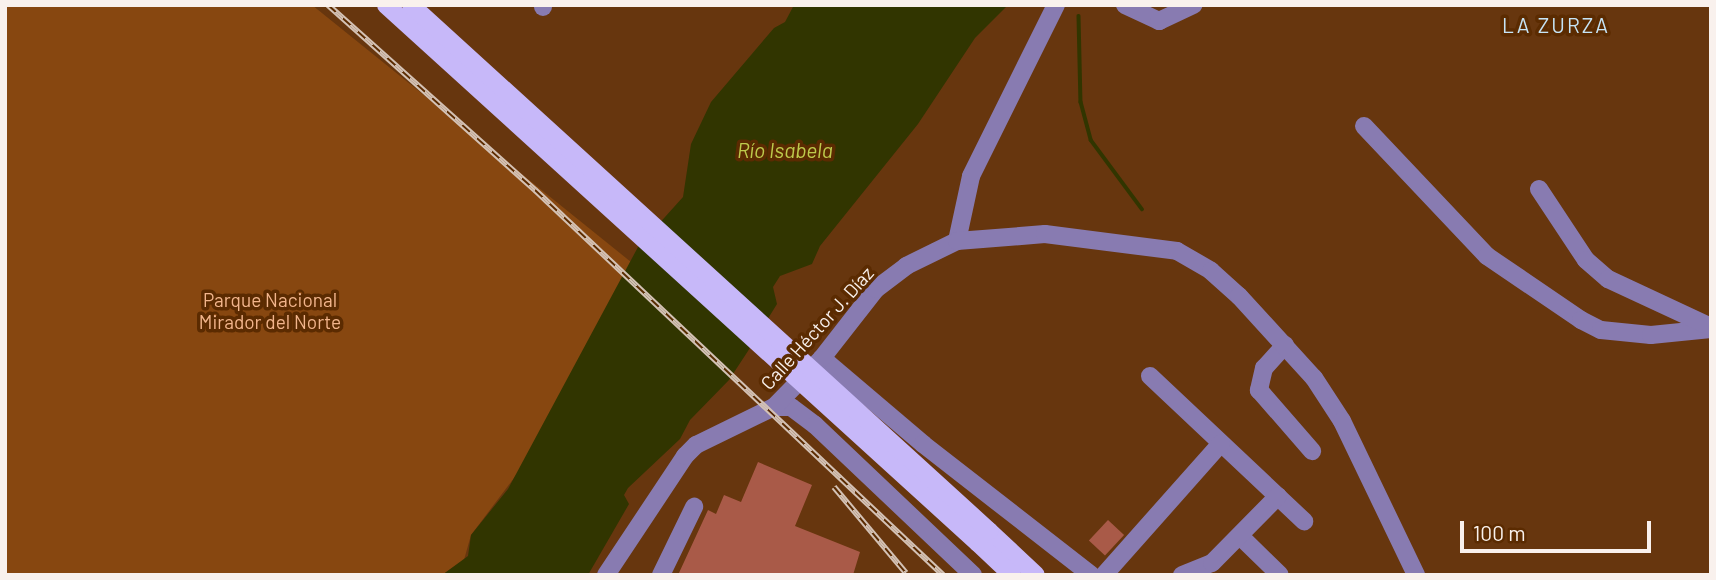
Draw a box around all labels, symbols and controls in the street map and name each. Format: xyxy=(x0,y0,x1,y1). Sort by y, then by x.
district label: LA ZURZA xyxy=(1503,12,1609,38)
water label: Río Isabela xyxy=(737,137,833,163)
street label: Calle Héctor J. Díaz xyxy=(756,262,878,394)
park label: Parque Nacional Mirador del Norte xyxy=(199,289,341,333)
scale bar xyxy=(1464,506,1655,550)
text: 100 m xyxy=(1473,520,1526,545)

